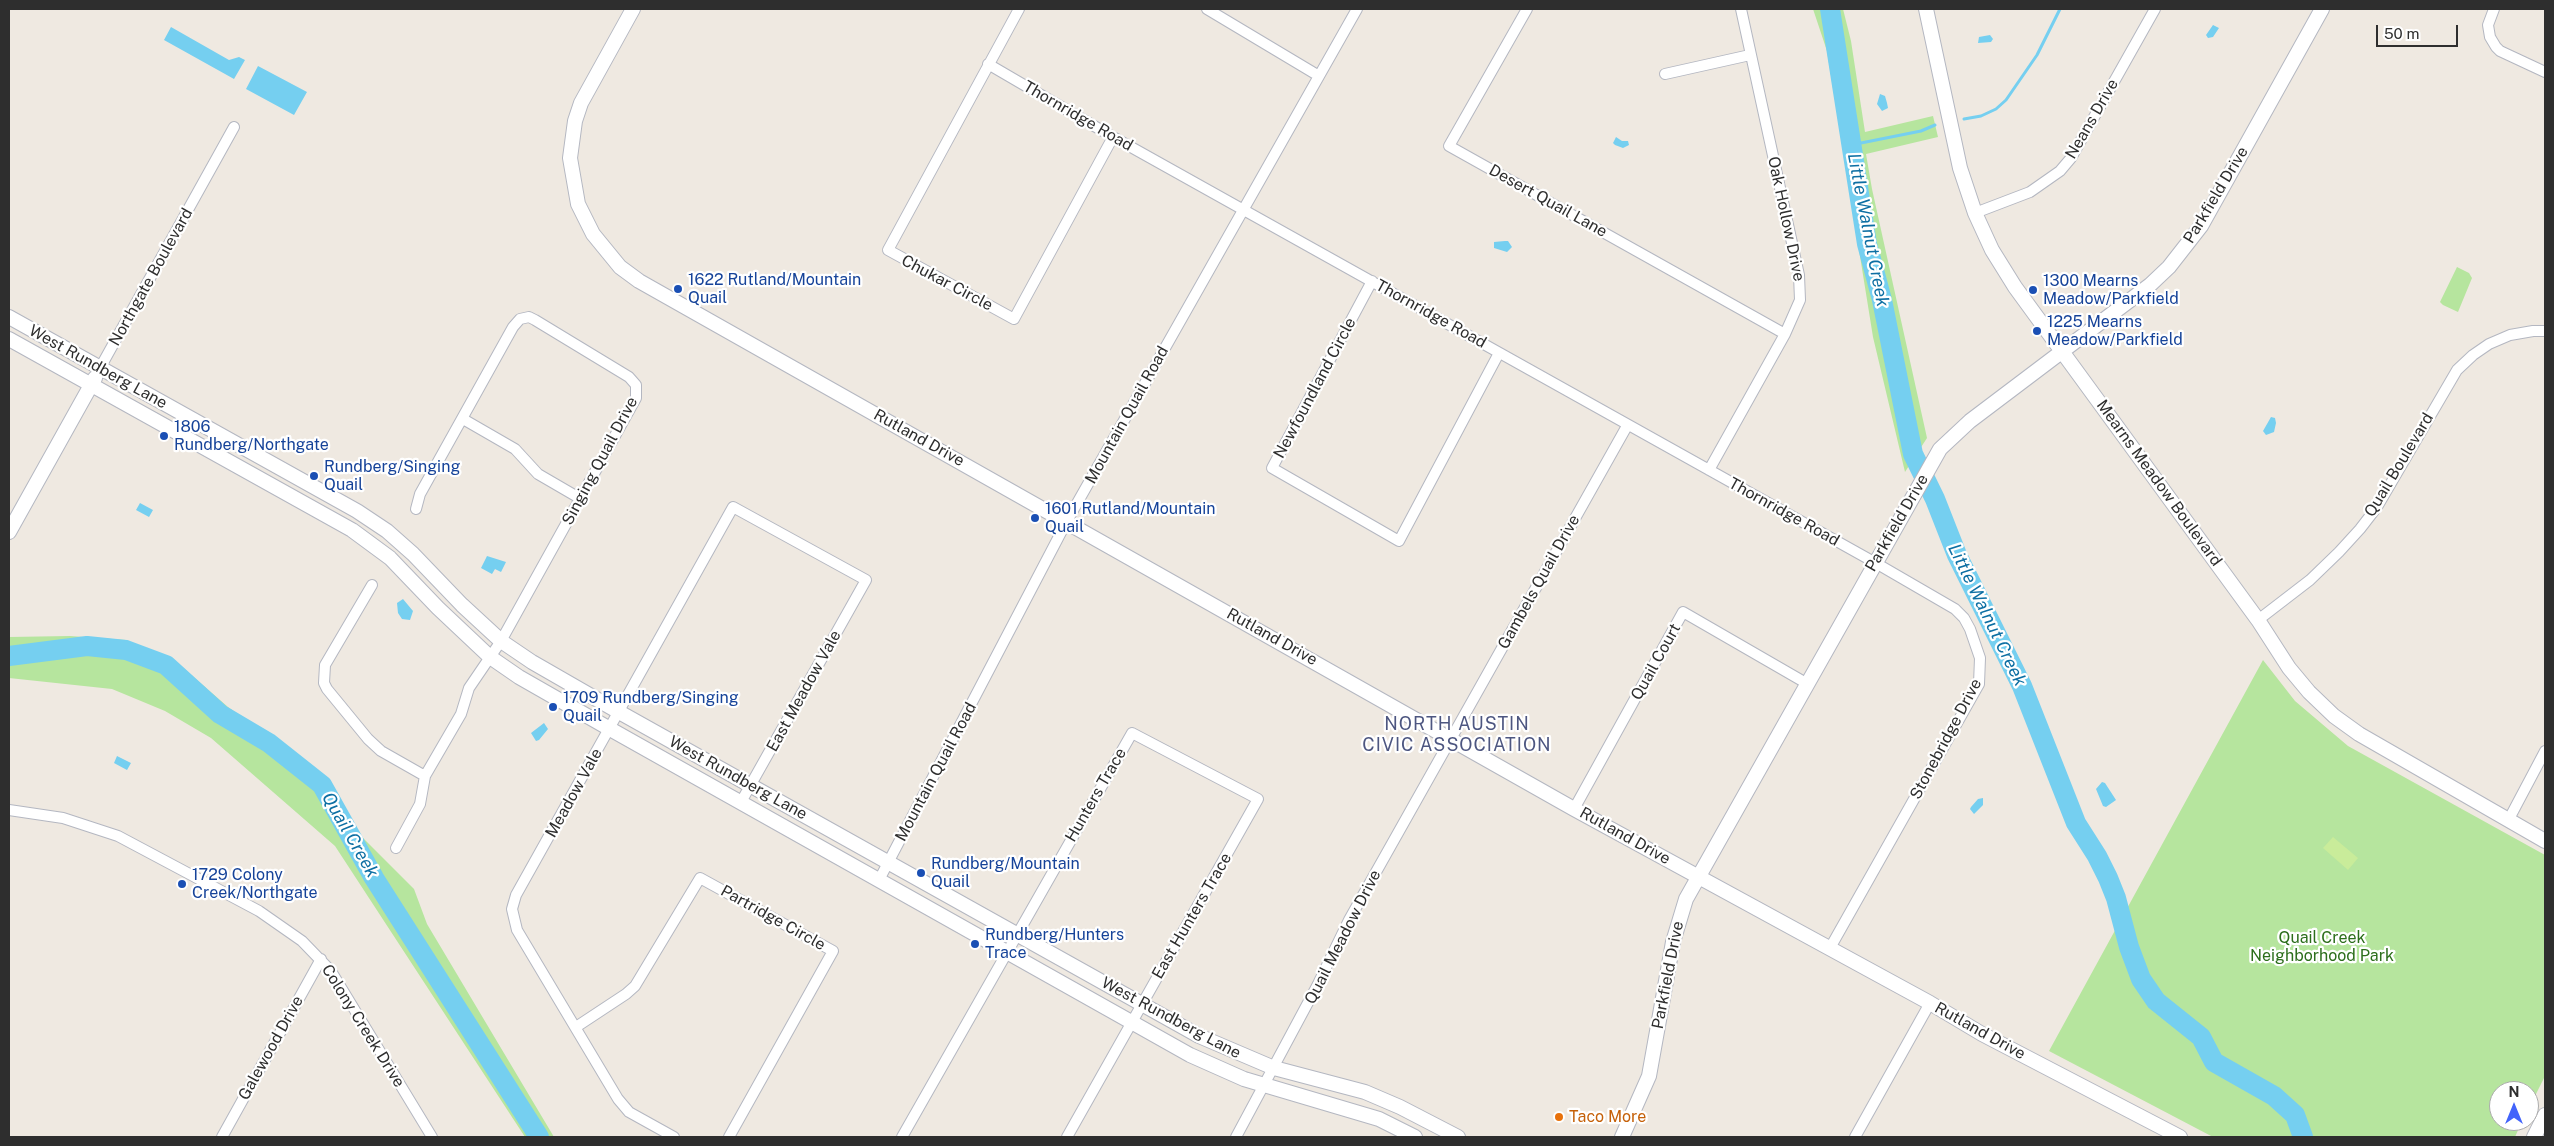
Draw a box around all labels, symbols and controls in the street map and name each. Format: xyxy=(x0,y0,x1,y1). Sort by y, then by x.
scale bar xyxy=(2379,15,2462,47)
text: 50 m xyxy=(2384,25,2419,42)
street label: Neans Drive xyxy=(2061,76,2123,162)
street label: Thornridge Road xyxy=(1020,77,1136,155)
street label: Parkfield Drive xyxy=(2180,143,2252,247)
water label: Little Walnut Creek xyxy=(1843,151,1893,309)
street label: Oak Hollow Drive xyxy=(1763,155,1809,283)
street label: Desert Quail Lane xyxy=(1485,161,1611,241)
street label: Northgate Boulevard xyxy=(105,205,197,349)
street label: Chukar Circle xyxy=(898,251,996,315)
place label: 1622 Rutland/Mountain Quail xyxy=(688,270,861,308)
place label: 1300 Mearns Meadow/Parkfield xyxy=(2043,271,2179,309)
street label: Thornridge Road xyxy=(1372,276,1490,352)
marker: 1622 Rutland/Mountain Quail xyxy=(672,283,684,295)
marker: 1300 Mearns Meadow/Parkfield xyxy=(2027,284,2039,296)
place label: 1225 Mearns Meadow/Parkfield xyxy=(2047,312,2183,350)
street label: Newfoundland Circle xyxy=(1270,314,1360,462)
street label: West Rundberg Lane xyxy=(26,321,170,413)
marker: 1225 Mearns Meadow/Parkfield xyxy=(2031,325,2043,337)
street label: Mountain Quail Road xyxy=(1081,343,1173,487)
street label: Singing Quail Drive xyxy=(558,394,642,528)
street label: Mearns Meadow Boulevard xyxy=(2092,396,2226,570)
street label: Rutland Drive xyxy=(870,405,968,471)
street label: Quail Boulevard xyxy=(2360,410,2438,520)
place label: 1806 Rundberg/Northgate xyxy=(174,417,329,455)
marker: 1806 Rundberg/Northgate xyxy=(158,430,170,442)
place label: Rundberg/Singing Quail xyxy=(324,457,460,495)
marker: Rundberg/Singing Quail xyxy=(308,470,320,482)
street label: Parkfield Drive xyxy=(1861,471,1933,575)
street label: Thornridge Road xyxy=(1725,474,1843,550)
place label: 1601 Rutland/Mountain Quail xyxy=(1045,499,1215,537)
street label: Gambels Quail Drive xyxy=(1494,511,1584,653)
marker: 1601 Rutland/Mountain Quail xyxy=(1029,512,1041,524)
water label: Little Walnut Creek xyxy=(1943,540,2031,690)
street label: Rutland Drive xyxy=(1223,604,1321,670)
street label: Quail Court xyxy=(1627,620,1685,704)
street label: East Meadow Vale xyxy=(763,627,845,755)
street label: Stonebridge Drive xyxy=(1906,675,1986,803)
place label: 1709 Rundberg/Singing Quail xyxy=(563,688,739,726)
street label: Mountain Quail Road xyxy=(891,699,981,845)
marker: 1709 Rundberg/Singing Quail xyxy=(547,701,559,713)
district label: NORTH AUSTIN CIVIC ASSOCIATION xyxy=(1360,713,1554,756)
street label: West Rundberg Lane xyxy=(666,732,810,824)
street label: Meadow Vale xyxy=(542,745,606,841)
street label: Hunters Trace xyxy=(1061,745,1131,845)
water label: Quail Creek xyxy=(317,789,383,881)
street label: Rutland Drive xyxy=(1576,803,1674,869)
street label: East Hunters Trace xyxy=(1148,850,1236,982)
place label: Rundberg/Mountain Quail xyxy=(931,854,1080,892)
place label: 1729 Colony Creek/Northgate xyxy=(192,865,318,903)
marker: Rundberg/Mountain Quail xyxy=(915,867,927,879)
street label: Quail Meadow Drive xyxy=(1301,867,1385,1007)
marker: 1729 Colony Creek/Northgate xyxy=(176,878,188,890)
street label: Partridge Circle xyxy=(717,881,829,955)
street label: Parkfield Drive xyxy=(1648,919,1688,1031)
place label: Rundberg/Hunters Trace xyxy=(985,925,1124,963)
park label: Quail Creek Neighborhood Park xyxy=(2250,928,2394,966)
marker: Rundberg/Hunters Trace xyxy=(969,938,981,950)
street label: Colony Creek Drive xyxy=(317,961,409,1091)
street label: West Rundberg Lane xyxy=(1098,973,1244,1063)
street label: Galewood Drive xyxy=(234,993,308,1103)
street label: Rutland Drive xyxy=(1931,998,2029,1064)
north arrow xyxy=(2489,1081,2539,1131)
text: N xyxy=(2509,1084,2519,1100)
place label: Taco More xyxy=(1569,1107,1646,1127)
marker: Taco More xyxy=(1553,1111,1565,1123)

